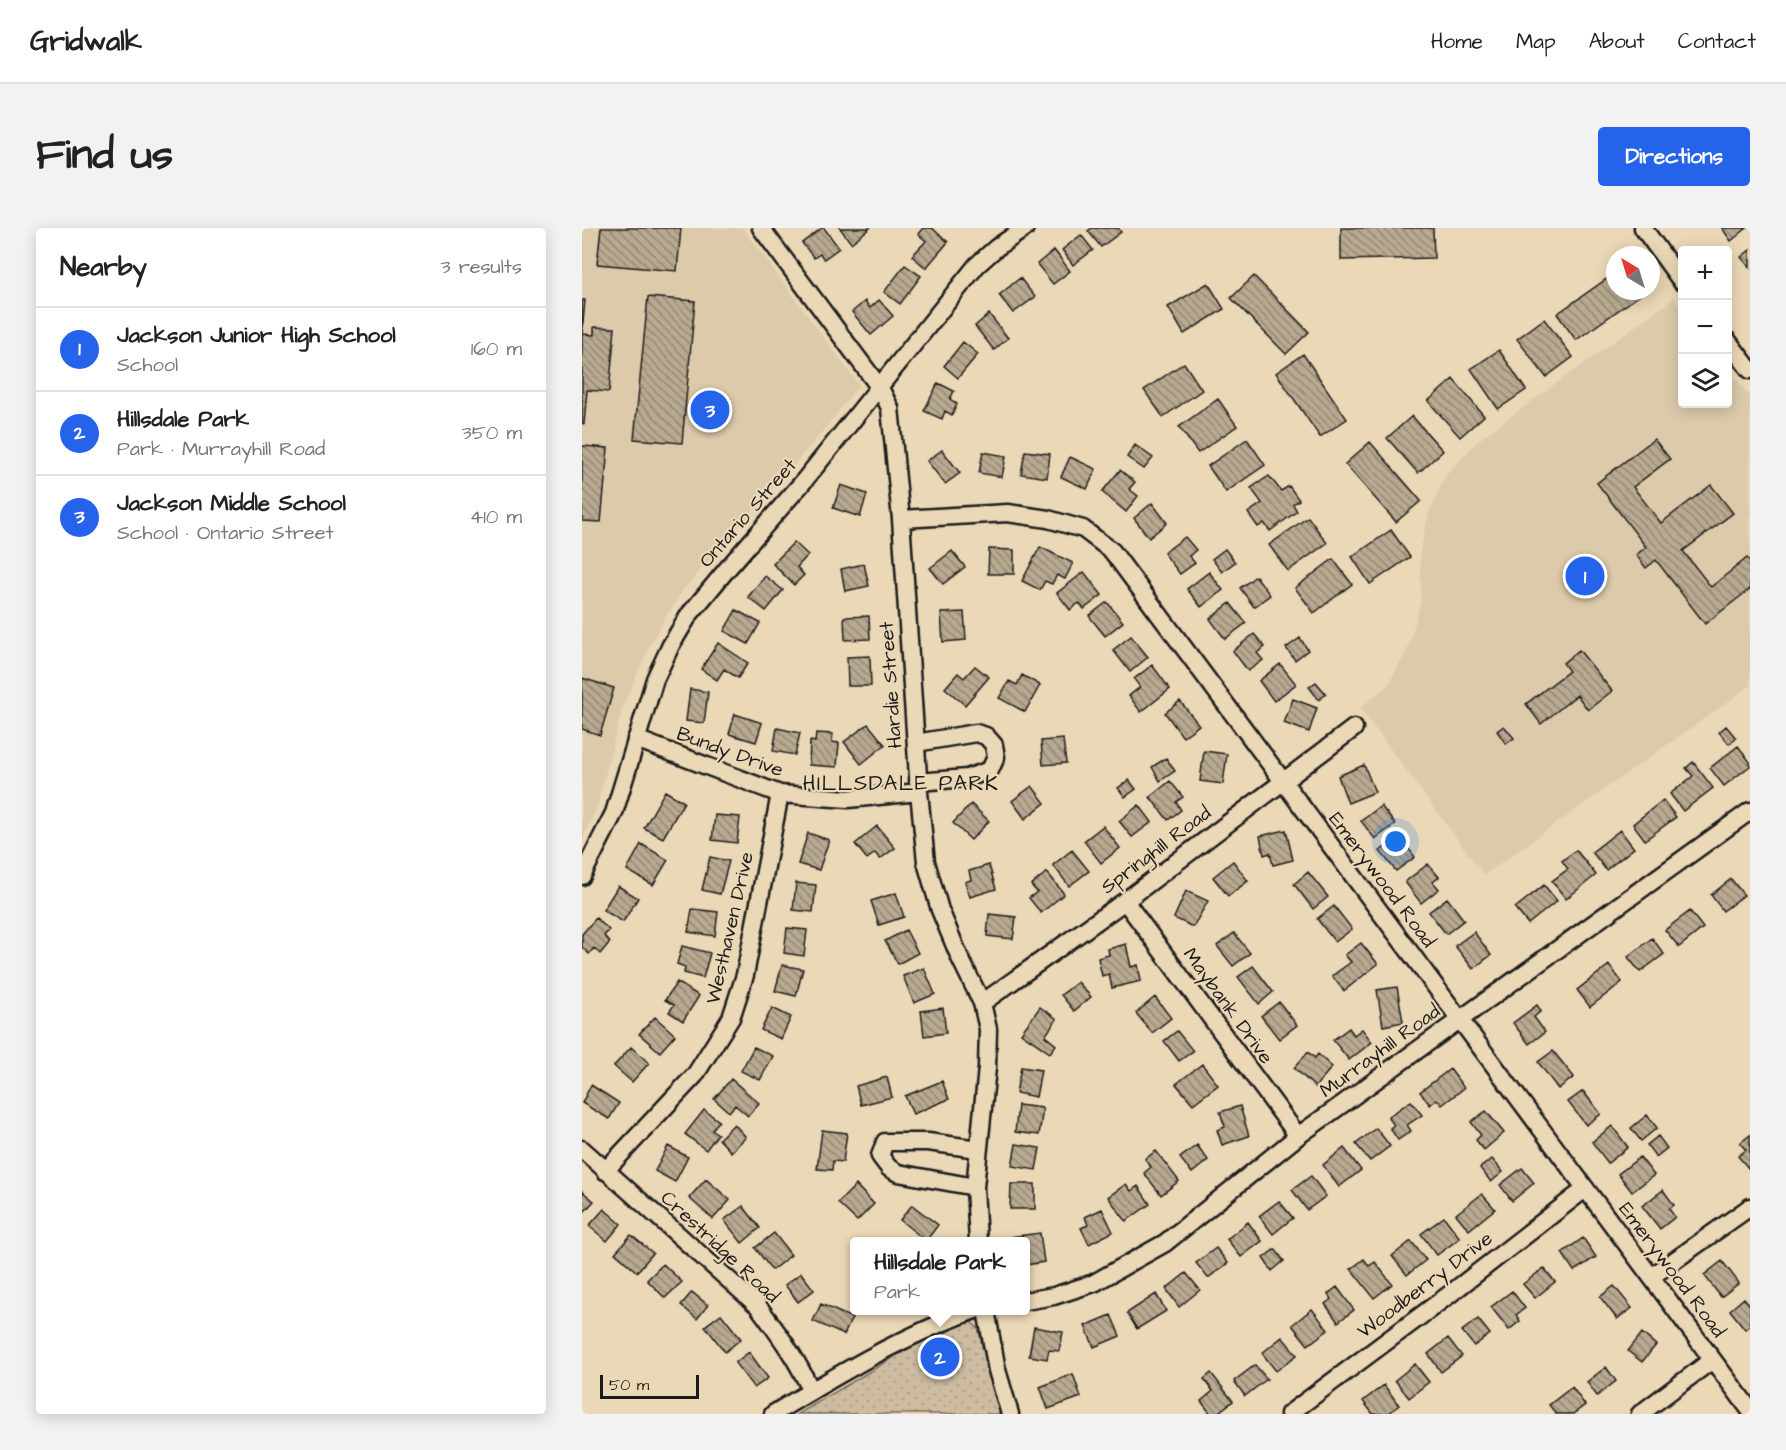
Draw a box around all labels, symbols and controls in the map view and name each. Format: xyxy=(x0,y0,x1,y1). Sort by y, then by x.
text: Gridwalk xyxy=(30,22,142,61)
text: Home xyxy=(1431,27,1483,56)
text: Map xyxy=(1516,27,1556,56)
text: About xyxy=(1589,27,1645,56)
text: Contact xyxy=(1678,27,1756,56)
text: Find us xyxy=(36,127,173,185)
button: Directions xyxy=(1598,127,1750,186)
north arrow xyxy=(1606,246,1660,300)
map controls xyxy=(1678,246,1732,408)
button: + xyxy=(1678,246,1732,300)
text: Nearby xyxy=(60,249,147,285)
text: 3 results xyxy=(440,253,522,281)
button: − xyxy=(1678,300,1732,354)
text: Jackson Junior High School xyxy=(117,320,396,351)
text: 1 xyxy=(78,335,81,363)
text: 160 m xyxy=(471,335,522,363)
text: School xyxy=(117,351,178,379)
button: layers xyxy=(1678,354,1732,408)
pin: 3 xyxy=(690,388,730,432)
text: Hillsdale Park xyxy=(117,404,249,435)
text: 2 xyxy=(74,419,85,447)
text: 350 m xyxy=(461,419,522,447)
text: Park · Murrayhill Road xyxy=(117,435,325,463)
street label: Ontario Street xyxy=(693,452,803,574)
text: Jackson Middle School xyxy=(117,488,346,519)
text: 3 xyxy=(74,503,85,531)
text: 410 m xyxy=(470,503,522,531)
text: School · Ontario Street xyxy=(117,519,334,547)
pin: 1 xyxy=(1566,554,1604,598)
street label: Hardie Street xyxy=(873,621,909,749)
street label: Bundy Drive xyxy=(672,720,787,785)
district label: HILLSDALE PARK xyxy=(803,769,999,798)
street label: Springhill Road xyxy=(1095,799,1218,902)
street label: Emerywood Road xyxy=(1321,806,1442,954)
your location xyxy=(1381,827,1410,856)
street label: Westhaven Drive xyxy=(699,849,761,1007)
street label: Maybank Drive xyxy=(1175,942,1280,1071)
street label: Murrayhill Road xyxy=(1314,998,1447,1105)
street label: Crestridge Road xyxy=(654,1184,786,1310)
street label: Emerywood Road xyxy=(1611,1196,1732,1344)
street label: Woodberry Drive xyxy=(1352,1225,1499,1346)
popup xyxy=(850,1237,1030,1315)
text: Hillsdale Park xyxy=(874,1247,1006,1278)
text: Park xyxy=(874,1278,920,1306)
pin: 2 xyxy=(920,1334,960,1380)
scale bar xyxy=(600,1372,699,1400)
text: 50 m xyxy=(609,1374,649,1396)

